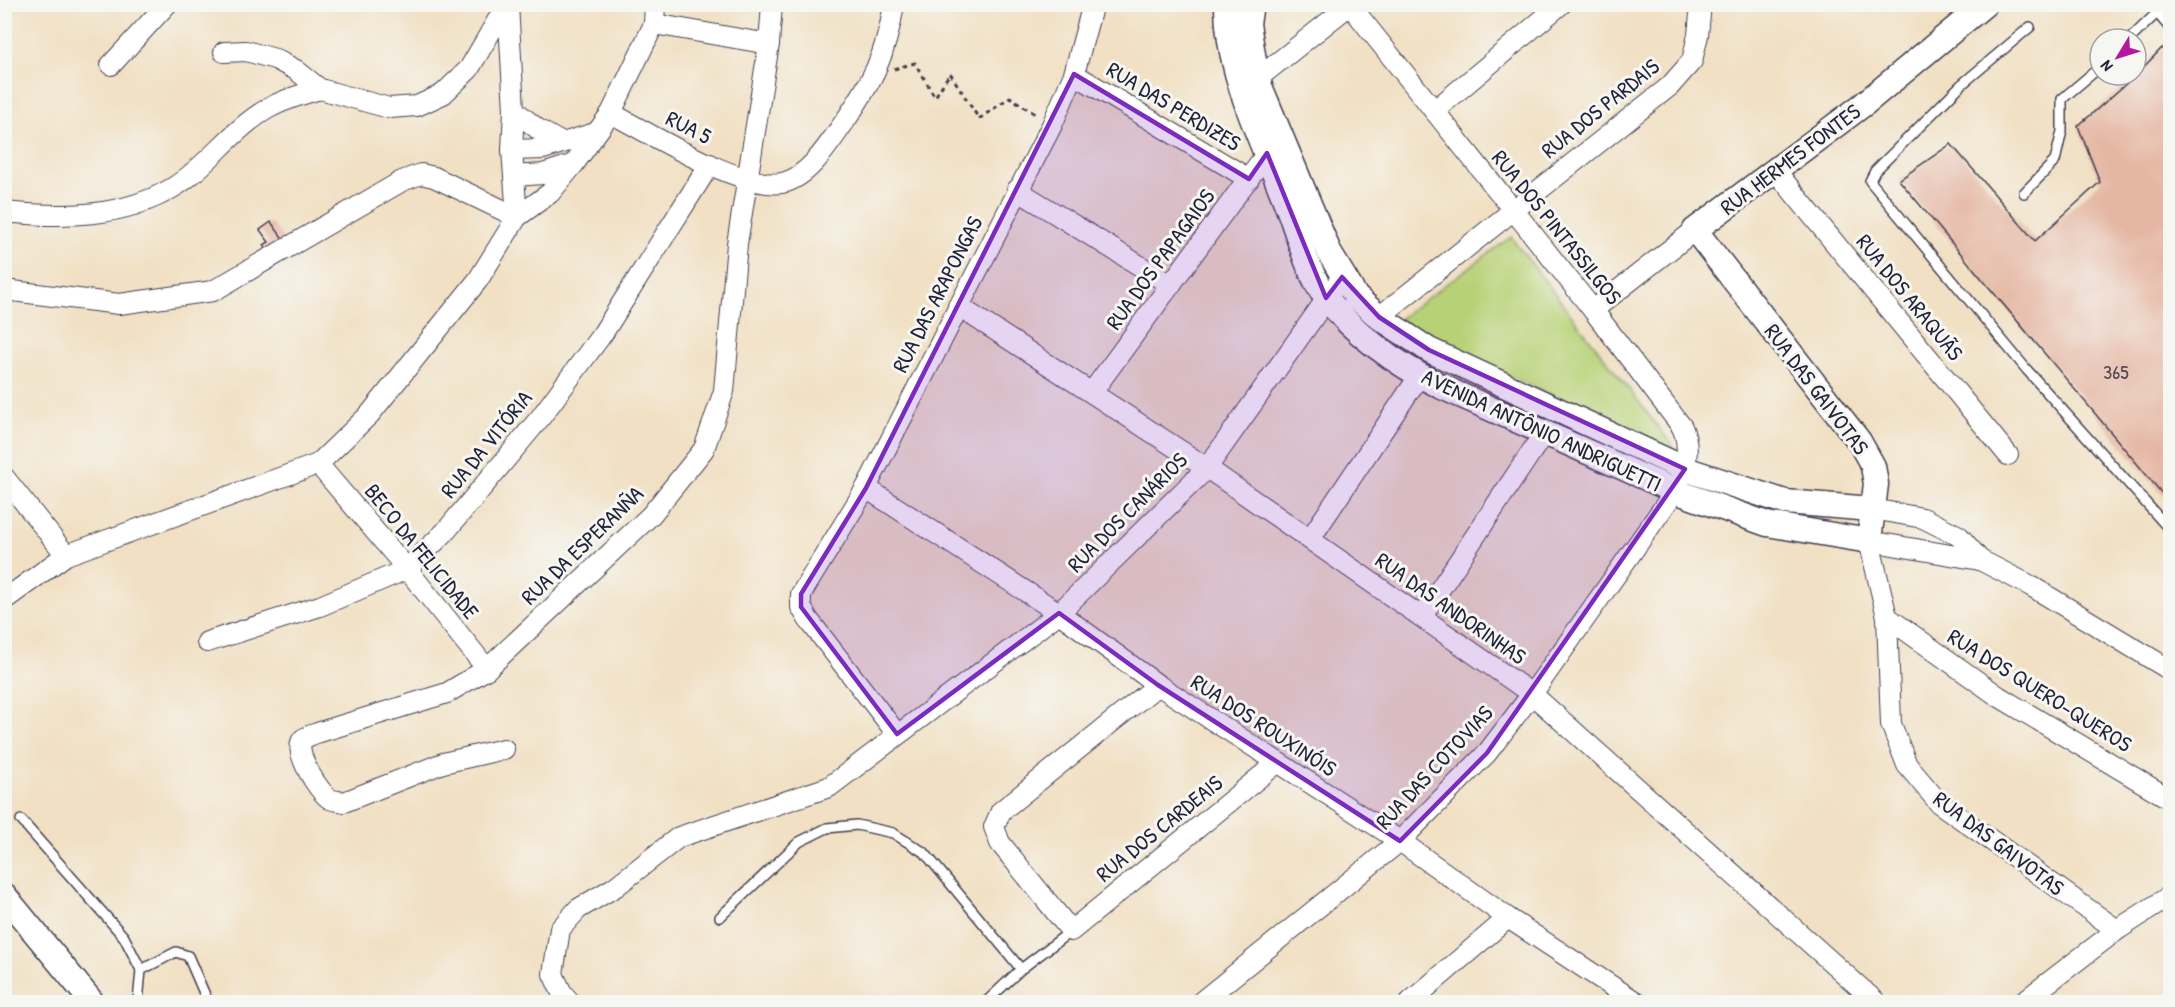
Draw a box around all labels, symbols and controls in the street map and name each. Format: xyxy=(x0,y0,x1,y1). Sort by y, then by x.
north arrow xyxy=(2088,27,2148,87)
street label: RUA DOS PARDAIS xyxy=(1535,51,1665,165)
street label: RUA DAS PERDIZES xyxy=(1102,54,1246,158)
text: N xyxy=(2095,56,2117,76)
street label: RUA HERMES FONTES xyxy=(1714,96,1866,222)
street label: RUA 5 xyxy=(661,103,717,151)
street label: RUA DOS PINTASSILGOS xyxy=(1485,143,1629,311)
street label: RUA DOS PAPAGAIOS xyxy=(1099,183,1221,335)
street label: RUA DAS ARAPONGAS xyxy=(885,211,989,377)
street label: RUA DOS ARAQUÃS xyxy=(1850,228,1970,366)
street label: RUA DAS GAIVOTAS xyxy=(1758,318,1876,460)
house number: 365 xyxy=(2103,358,2129,385)
street label: AVENIDA ANTÔNIO ANDRIGUETTI xyxy=(1417,361,1667,499)
street label: RUA DA VITÓRIA xyxy=(433,384,539,504)
street label: RUA DOS CANÁRIOS xyxy=(1060,445,1194,579)
street label: BECO DA FELICIDADE xyxy=(358,477,486,625)
street label: RUA DA ESPERANÑA xyxy=(514,479,650,611)
street label: RUA DAS ANDORINHAS xyxy=(1370,545,1532,671)
street label: RUA DOS QUERO-QUEROS xyxy=(1942,621,2138,759)
street label: RUA DOS ROUXINÓIS xyxy=(1186,667,1342,783)
street label: RUA DAS COTOVIAS xyxy=(1369,698,1499,836)
street label: RUA DOS CARDEAIS xyxy=(1089,768,1229,888)
street label: RUA DAS GAIVOTAS xyxy=(1928,784,2070,902)

